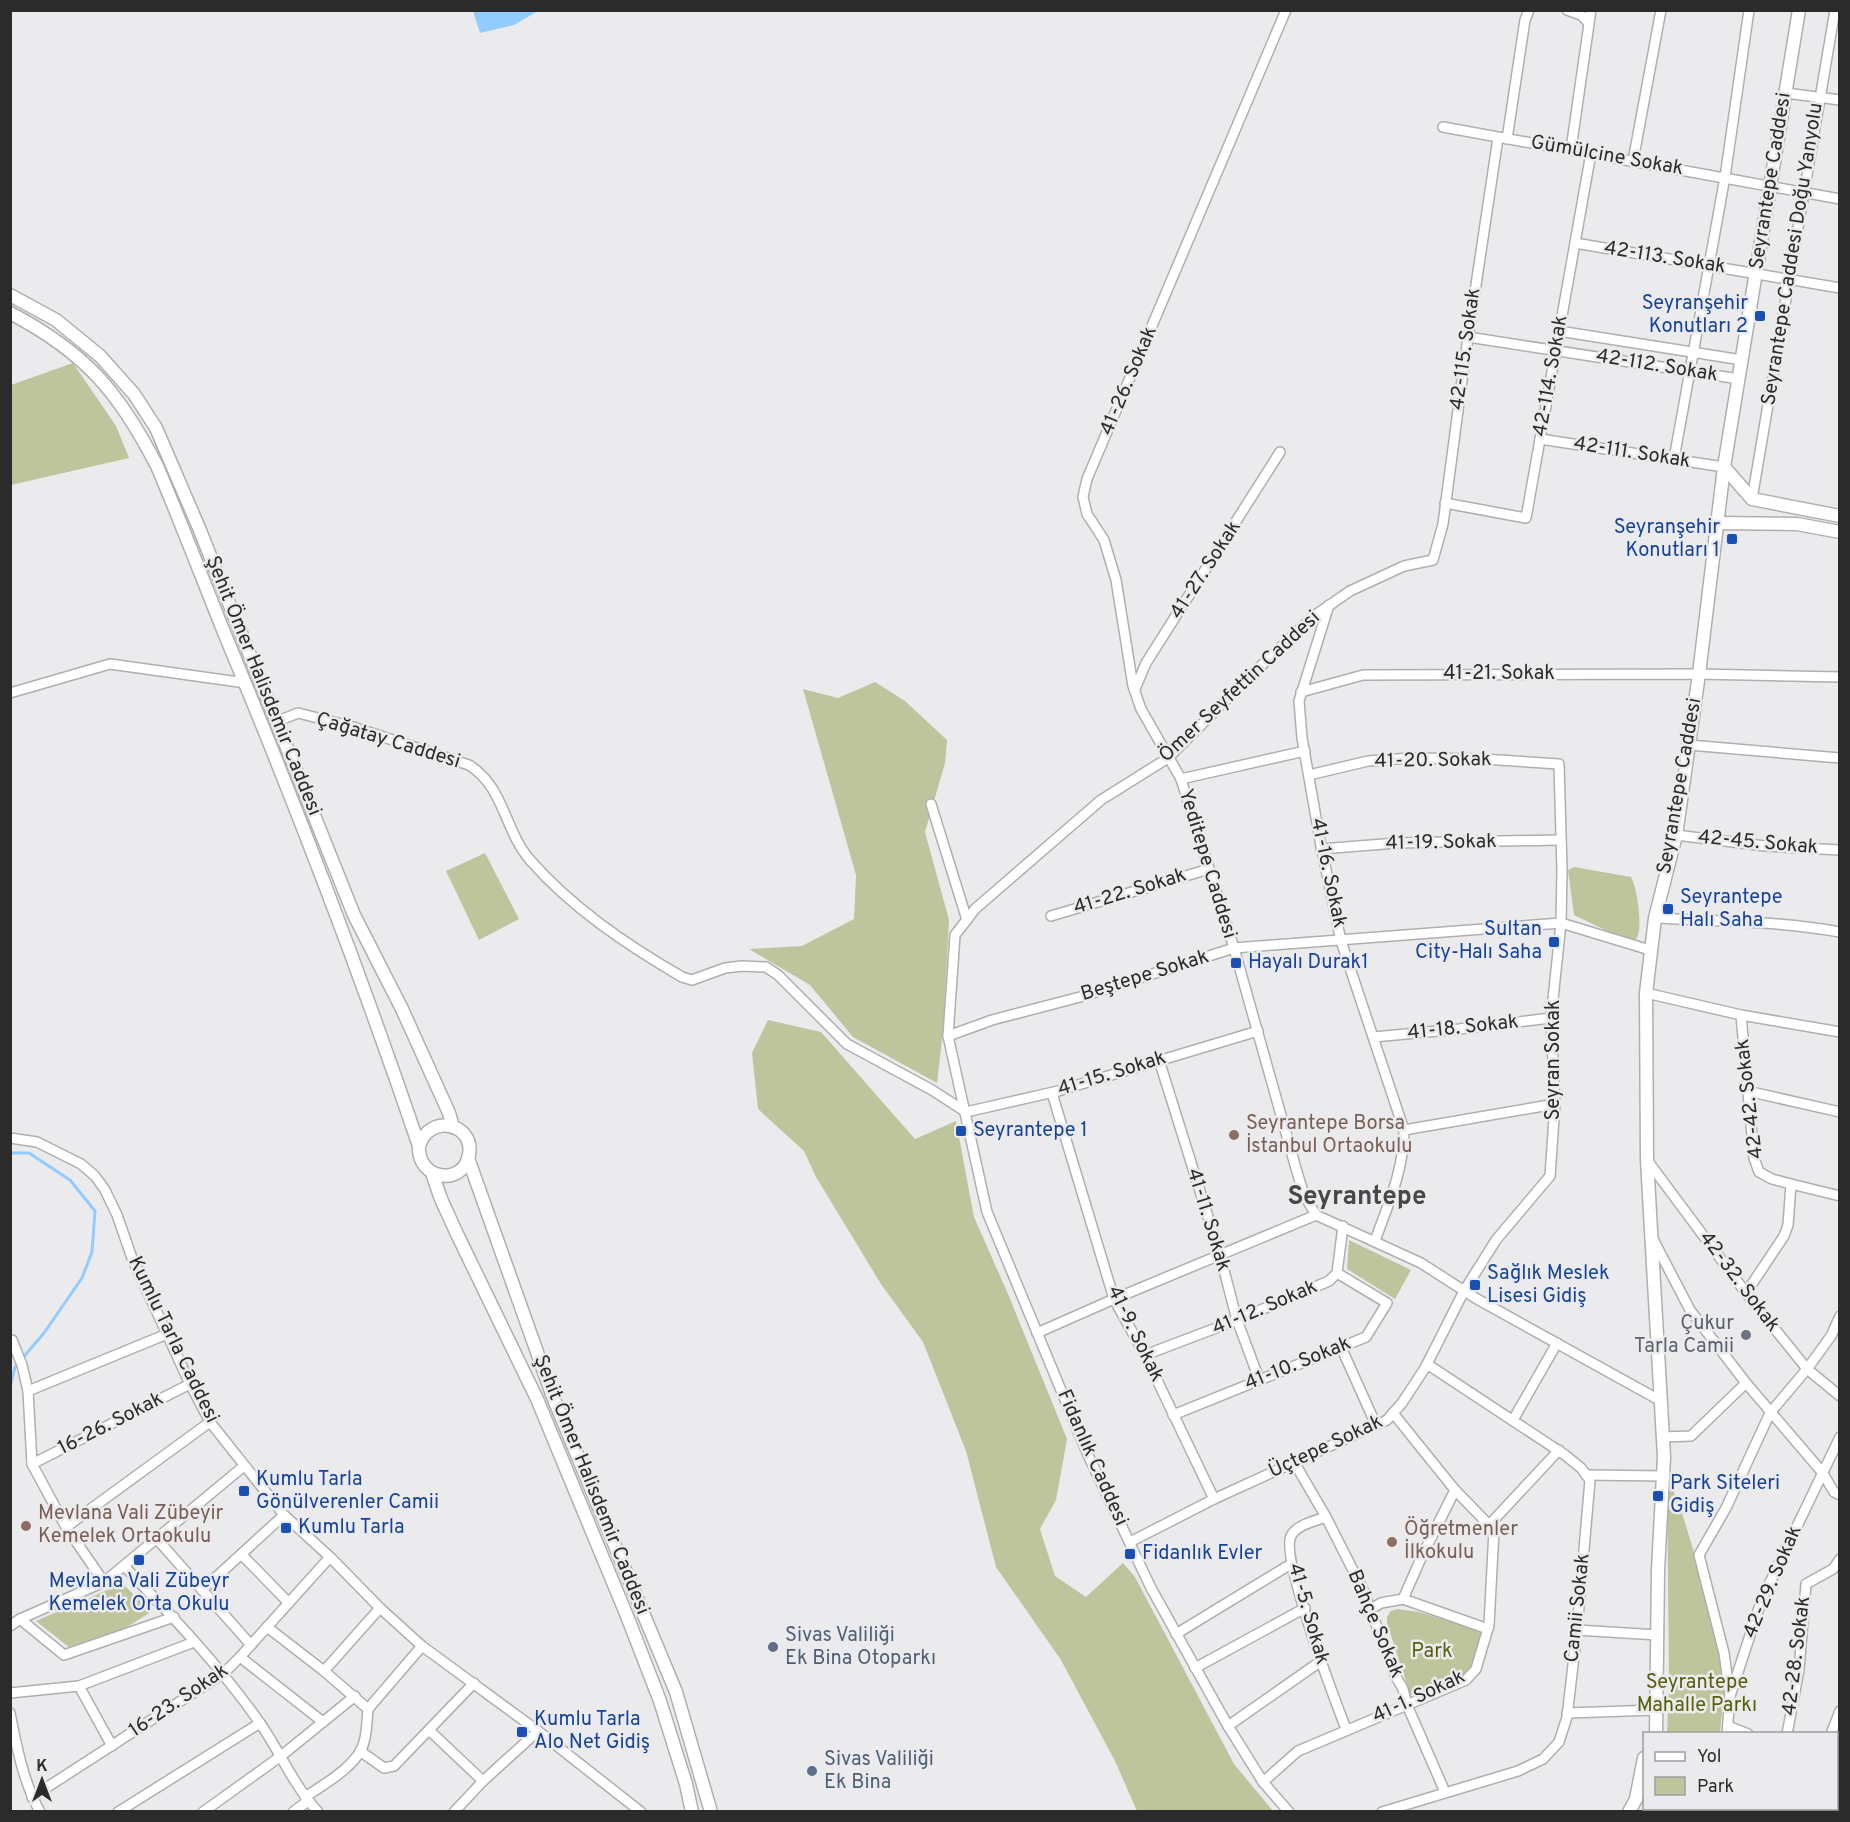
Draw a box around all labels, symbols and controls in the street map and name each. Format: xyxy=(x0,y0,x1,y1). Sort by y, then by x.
street label: Seyrantepe Caddesi xyxy=(1744,91,1798,271)
street label: Seyrantepe Caddesi Doğu Yanyolu xyxy=(1756,101,1830,407)
street label: Gümülcine Sokak xyxy=(1529,130,1685,182)
street label: 42-113. Sokak xyxy=(1602,236,1728,280)
street label: 42-115. Sokak xyxy=(1445,286,1487,412)
place label: Seyranşehir Konutları 2 xyxy=(1642,291,1748,340)
marker: Seyranşehir Konutları 2 xyxy=(1753,309,1767,323)
street label: 42-114. Sokak xyxy=(1528,313,1574,439)
street label: 41-26. Sokak xyxy=(1094,322,1164,440)
street label: 42-112. Sokak xyxy=(1594,344,1720,388)
street label: 42-111. Sokak xyxy=(1572,431,1692,475)
place label: Seyranşehir Konutları 1 xyxy=(1614,515,1720,564)
street label: 41-27. Sokak xyxy=(1164,516,1248,624)
marker: Seyranşehir Konutları 1 xyxy=(1725,532,1739,546)
street label: Şehit Ömer Halisdemir Caddesi xyxy=(199,552,328,820)
street label: Ömer Seyfettin Caddesi xyxy=(1153,605,1326,769)
street label: 41-21. Sokak xyxy=(1443,661,1555,687)
street label: Seyrantepe Caddesi xyxy=(1652,696,1708,876)
street label: Çağatay Caddesi xyxy=(313,707,463,775)
street label: 41-20. Sokak xyxy=(1374,747,1492,775)
street label: Yeditepe Caddesi xyxy=(1172,786,1242,942)
street label: 41-16. Sokak xyxy=(1304,816,1352,930)
street label: 42-45. Sokak xyxy=(1697,825,1819,861)
street label: 41-19. Sokak xyxy=(1385,829,1497,857)
street label: 41-22. Sokak xyxy=(1071,863,1189,921)
place label: Seyrantepe Halı Saha xyxy=(1680,885,1783,934)
marker: Seyrantepe Halı Saha xyxy=(1661,902,1675,916)
place label: Sultan City-Halı Saha xyxy=(1415,917,1542,966)
marker: Sultan City-Halı Saha xyxy=(1547,935,1561,949)
street label: Beştepe Sokak xyxy=(1078,944,1212,1008)
place label: Hayalı Durak1 xyxy=(1248,950,1369,976)
marker: Hayalı Durak1 xyxy=(1229,956,1243,970)
street label: Seyran Sokak xyxy=(1541,1000,1567,1120)
street label: 41-18. Sokak xyxy=(1406,1009,1520,1047)
street label: 42-42. Sokak xyxy=(1730,1038,1770,1160)
street label: 41-15. Sokak xyxy=(1055,1045,1169,1103)
place label: Seyrantepe Borsa İstanbul Ortaokulu xyxy=(1246,1111,1412,1160)
place label: Seyrantepe 1 xyxy=(973,1118,1088,1144)
marker: Seyrantepe 1 xyxy=(954,1124,968,1138)
marker: Seyrantepe Borsa İstanbul Ortaokulu xyxy=(1227,1128,1241,1142)
street label: 41-11. Sokak xyxy=(1180,1165,1236,1275)
district label: Seyrantepe xyxy=(1288,1181,1426,1214)
street label: 42-32. Sokak xyxy=(1693,1226,1785,1338)
street label: Kumlu Tarla Caddesi xyxy=(121,1252,225,1428)
place label: Sağlık Meslek Lisesi Gidiş xyxy=(1487,1261,1610,1310)
street label: 41-12. Sokak xyxy=(1209,1274,1321,1342)
marker: Sağlık Meslek Lisesi Gidiş xyxy=(1468,1278,1482,1292)
street label: 41-9. Sokak xyxy=(1101,1282,1169,1386)
place label: Çukur Tarla Camii xyxy=(1634,1311,1734,1360)
marker: Çukur Tarla Camii xyxy=(1739,1328,1753,1342)
street label: 41-10. Sokak xyxy=(1241,1331,1355,1397)
street label: Şehit Ömer Halisdemir Caddesi xyxy=(527,1351,656,1619)
street label: 16-26. Sokak xyxy=(54,1386,168,1462)
street label: Fidanlık Caddesi xyxy=(1050,1386,1134,1530)
street label: Üçtepe Sokak xyxy=(1264,1408,1387,1485)
place label: Kumlu Tarla Gönülverenler Camii xyxy=(256,1467,439,1516)
place label: Park Siteleri Gidiş xyxy=(1670,1471,1780,1520)
marker: Kumlu Tarla Gönülverenler Camii xyxy=(237,1484,251,1498)
marker: Park Siteleri Gidiş xyxy=(1651,1489,1665,1503)
place label: Mevlana Vali Zübeyir Kemelek Ortaokulu xyxy=(38,1501,224,1550)
place label: Kumlu Tarla xyxy=(298,1515,404,1541)
place label: Öğretmenler İlkokulu xyxy=(1404,1516,1518,1566)
marker: Mevlana Vali Zübeyir Kemelek Ortaokulu xyxy=(19,1519,33,1533)
marker: Kumlu Tarla xyxy=(279,1521,293,1535)
street label: 42-29. Sokak xyxy=(1738,1522,1808,1642)
marker: Öğretmenler İlkokulu xyxy=(1385,1535,1399,1549)
place label: Fidanlık Evler xyxy=(1142,1541,1263,1567)
marker: Fidanlık Evler xyxy=(1123,1547,1137,1561)
street label: Camii Sokak xyxy=(1559,1552,1597,1664)
marker: Mevlana Vali Zübeyr Kemelek Orta Okulu xyxy=(132,1553,146,1567)
street label: 41-5. Sokak xyxy=(1281,1560,1335,1668)
street label: Bahçe Sokak xyxy=(1341,1566,1409,1682)
place label: Mevlana Vali Zübeyr Kemelek Orta Okulu xyxy=(49,1569,230,1618)
street label: 42-28. Sokak xyxy=(1777,1595,1817,1717)
place label: Sivas Valiliği Ek Bina Otoparkı xyxy=(785,1623,936,1672)
park label: Park xyxy=(1411,1639,1453,1665)
marker: Sivas Valiliği Ek Bina Otoparkı xyxy=(766,1640,780,1654)
street label: 16-23. Sokak xyxy=(124,1658,234,1744)
street label: 41-1. Sokak xyxy=(1368,1664,1470,1730)
park label: Seyrantepe Mahalle Parkı xyxy=(1637,1670,1757,1719)
place label: Kumlu Tarla Alo Net Gidiş xyxy=(534,1707,650,1756)
marker: Kumlu Tarla Alo Net Gidiş xyxy=(515,1725,529,1739)
legend xyxy=(1643,1732,1838,1810)
text: Yol xyxy=(1697,1746,1722,1769)
place label: Sivas Valiliği Ek Bina xyxy=(824,1747,934,1796)
north arrow xyxy=(12,1750,72,1810)
text: K xyxy=(36,1757,48,1777)
marker: Sivas Valiliği Ek Bina xyxy=(805,1764,819,1778)
text: Park xyxy=(1697,1776,1734,1799)

